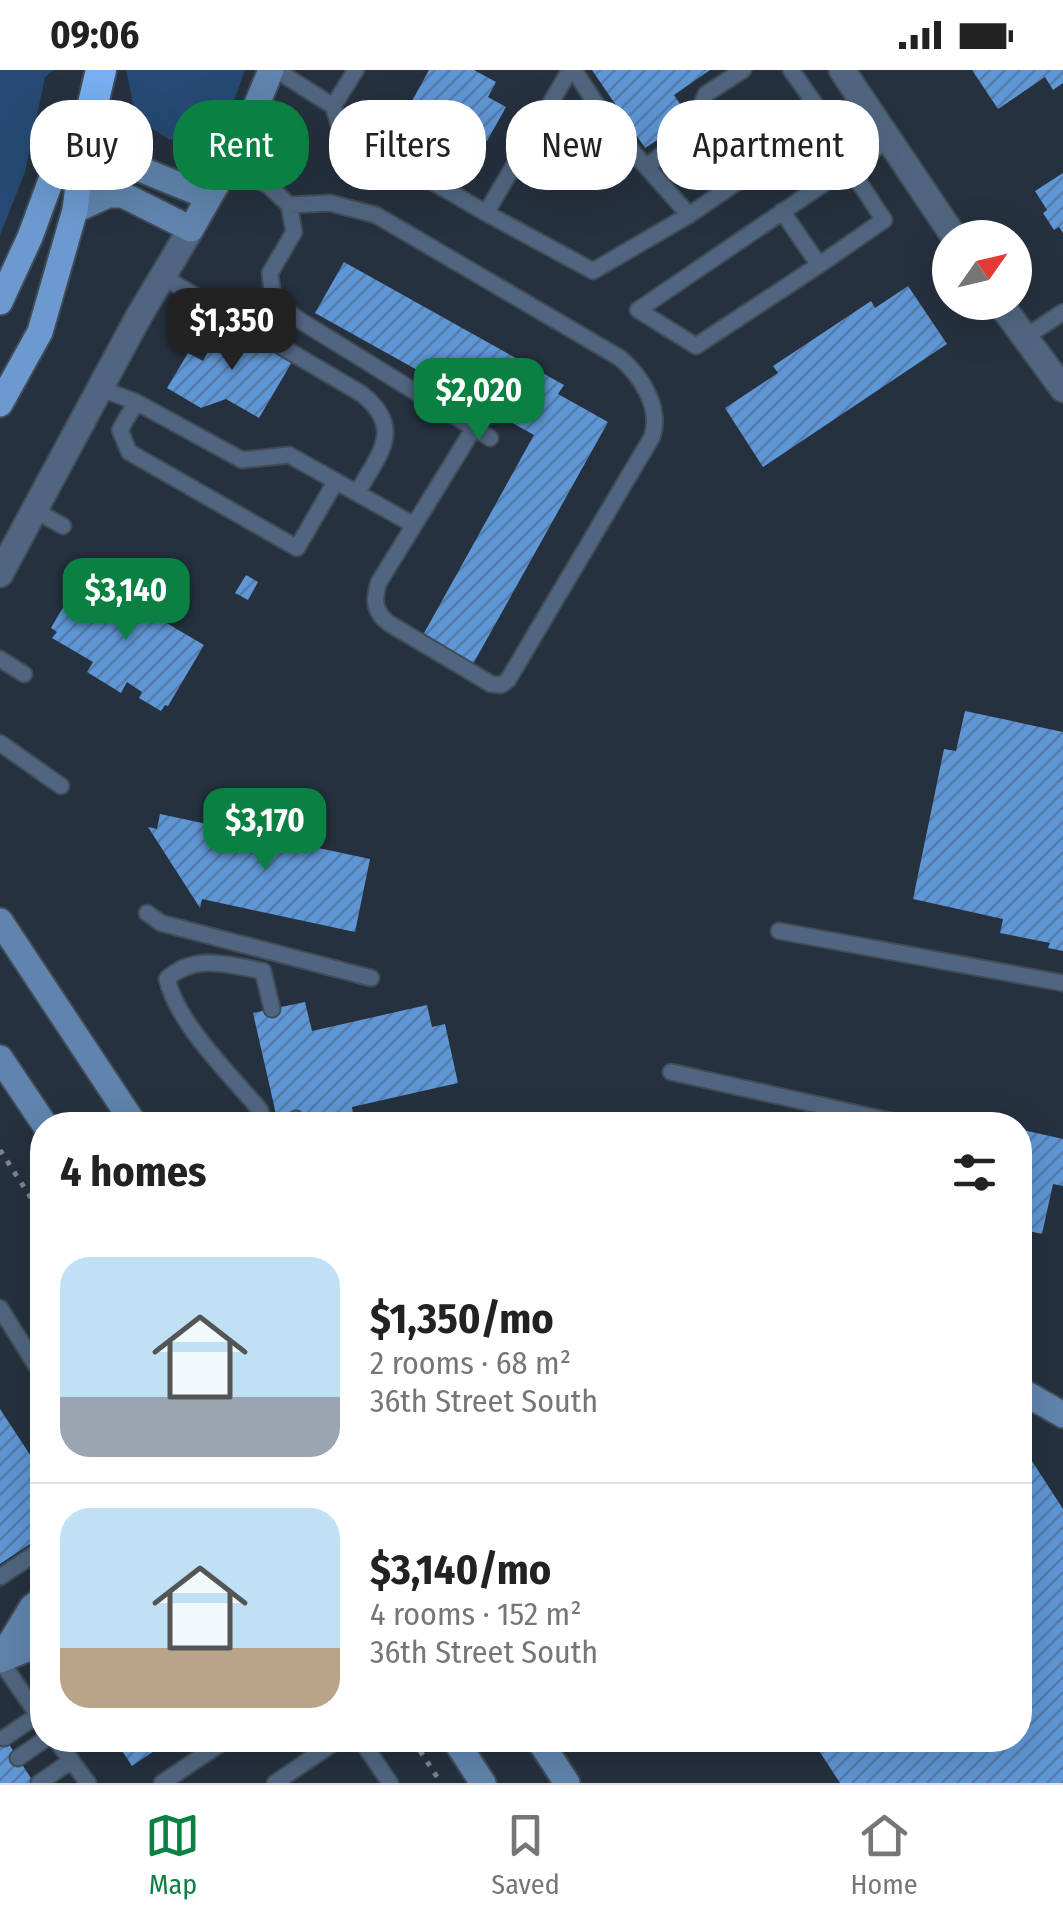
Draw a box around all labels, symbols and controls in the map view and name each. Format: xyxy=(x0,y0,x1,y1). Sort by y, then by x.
text: 09:06 xyxy=(50,12,139,58)
chip: Buy xyxy=(30,100,153,190)
chip: Rent xyxy=(173,100,309,190)
chip: Filters xyxy=(329,100,486,190)
chip: New xyxy=(506,100,637,190)
chip: Apartment xyxy=(657,100,879,190)
north arrow xyxy=(932,220,1032,320)
map controls xyxy=(932,220,1032,320)
pin: $1,350 xyxy=(151,288,313,373)
text: $1,350 xyxy=(190,301,274,339)
pin: $2,020 xyxy=(398,358,560,443)
text: $2,020 xyxy=(436,371,522,409)
pin: $3,140 xyxy=(45,558,207,643)
text: $3,140 xyxy=(85,571,167,609)
pin: $3,170 xyxy=(184,788,346,873)
text: $3,170 xyxy=(225,801,305,839)
icon: filters xyxy=(947,1145,1002,1200)
text: 4 homes xyxy=(60,1147,207,1197)
text: $1,350/mo xyxy=(370,1294,554,1344)
icon: home xyxy=(140,1297,260,1417)
text: 2 rooms · 68 m² xyxy=(370,1344,571,1382)
text: 36th Street South xyxy=(370,1382,598,1420)
text: $3,140/mo xyxy=(370,1545,551,1595)
icon: home xyxy=(140,1548,260,1668)
text: 4 rooms · 152 m² xyxy=(370,1595,582,1633)
text: 36th Street South xyxy=(370,1633,598,1671)
tab: Map xyxy=(145,1808,200,1901)
tab: Saved xyxy=(491,1808,560,1901)
tab: Home xyxy=(851,1808,918,1901)

